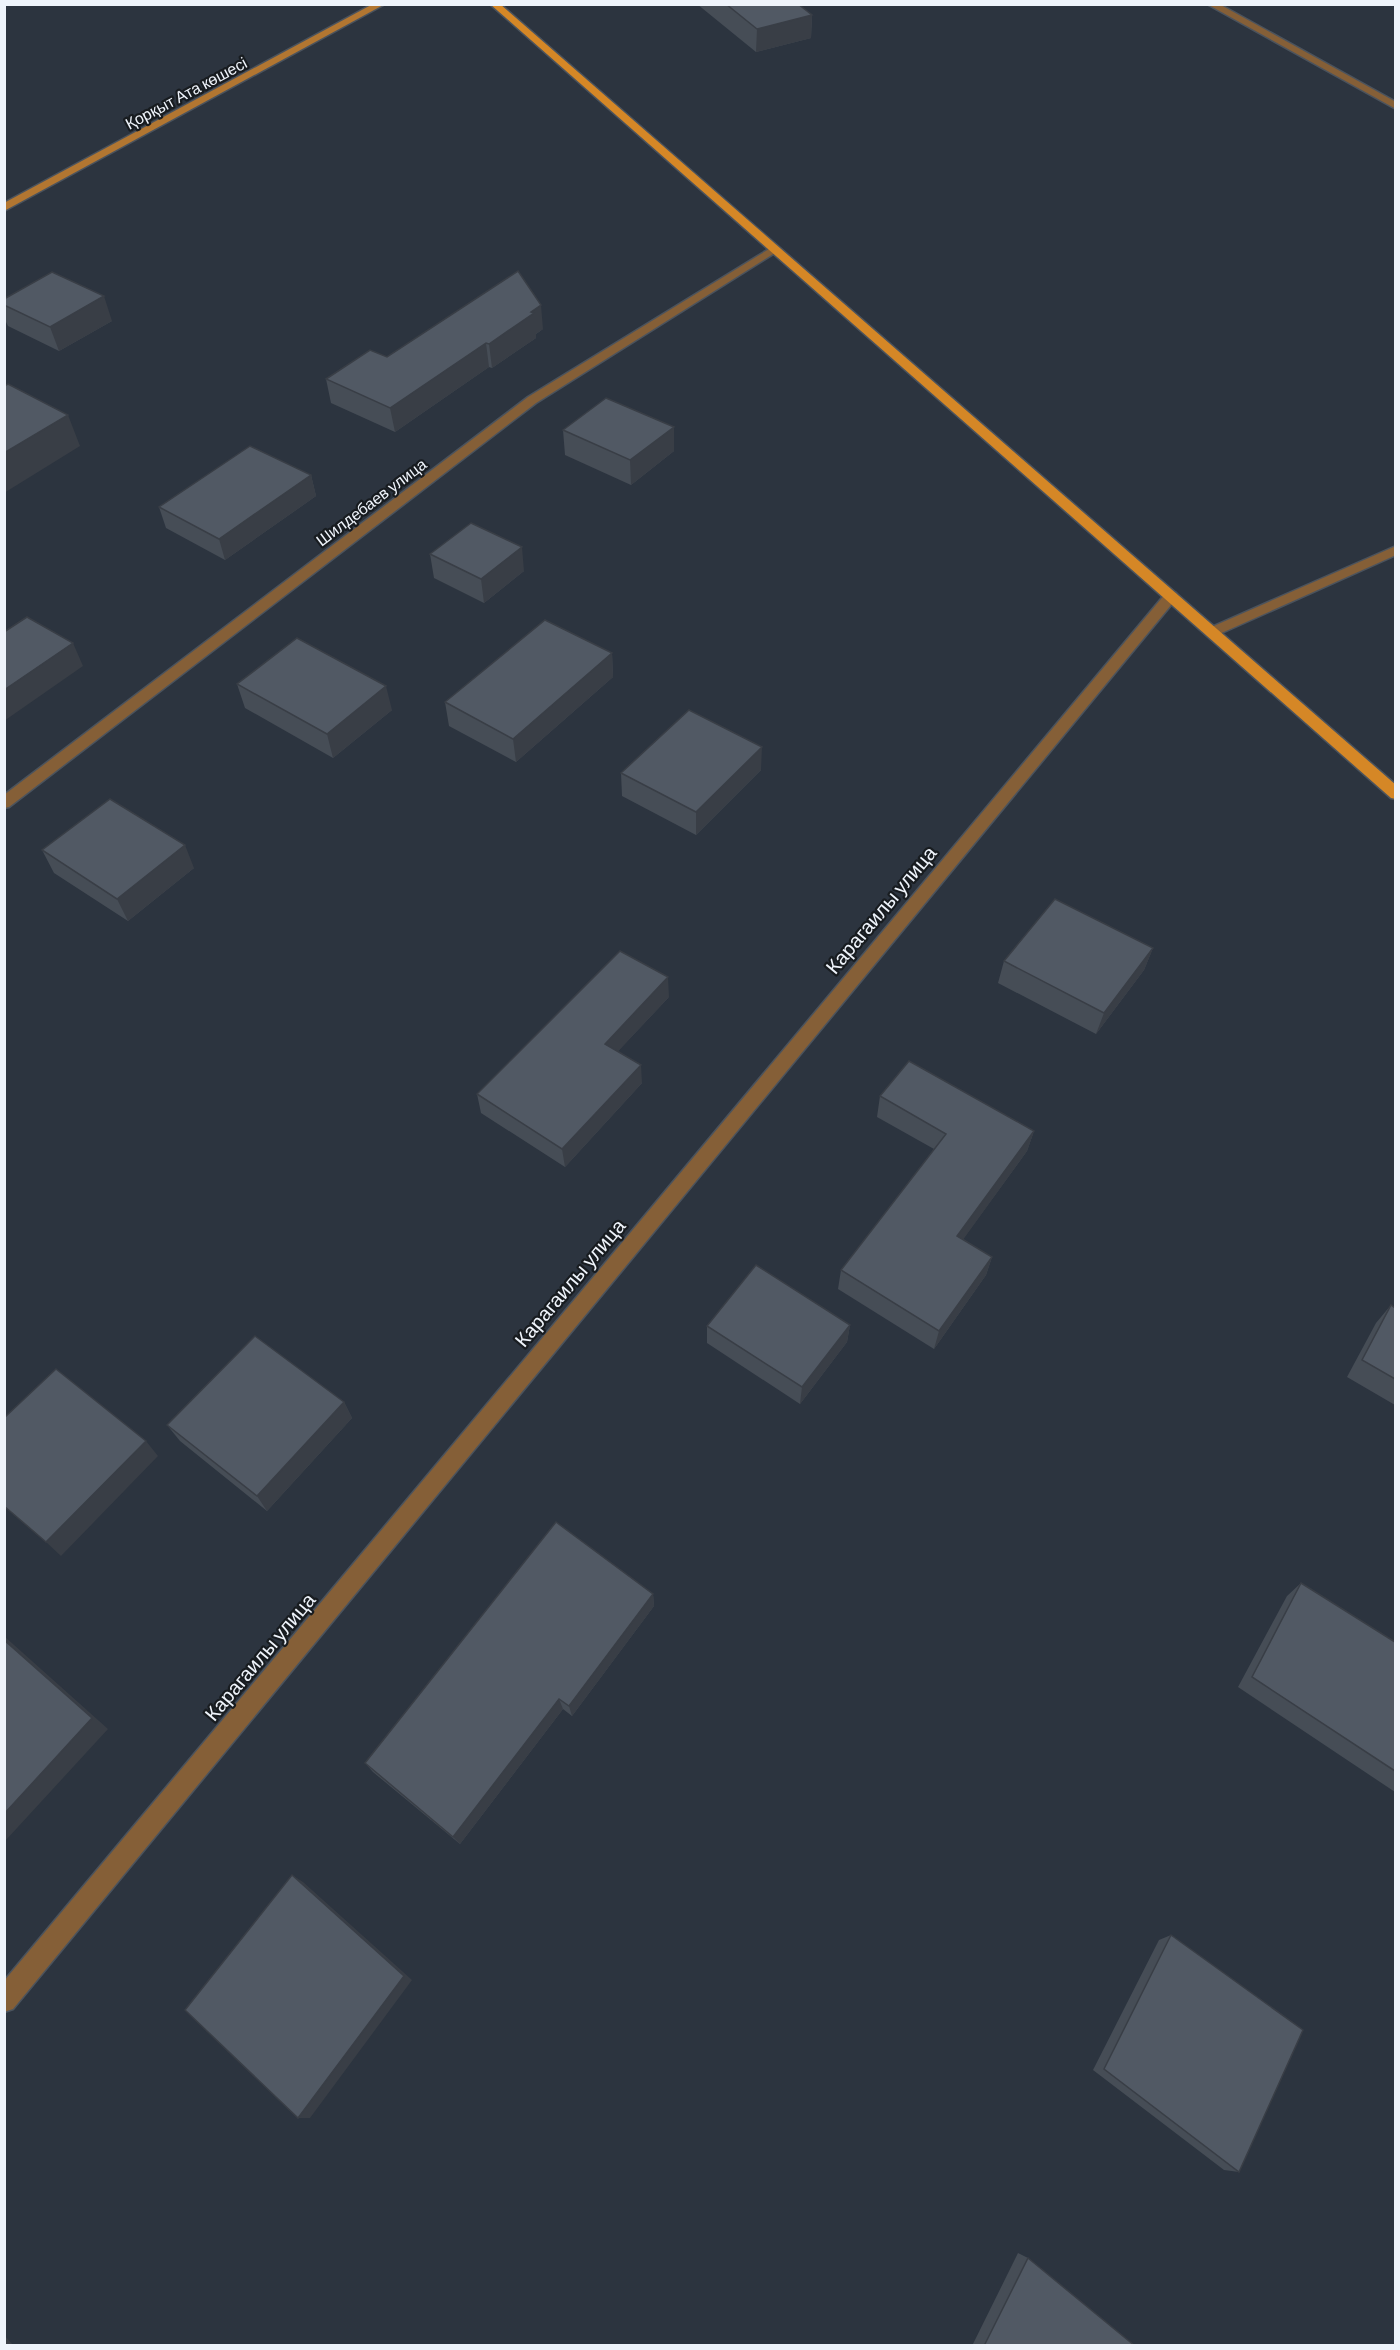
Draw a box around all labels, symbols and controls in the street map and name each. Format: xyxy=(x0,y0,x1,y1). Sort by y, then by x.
street label: Қорқыт Ата көшесі xyxy=(122,53,250,133)
street label: Шилдебаев улица xyxy=(312,454,430,549)
street label: Карагаилы улица xyxy=(820,840,941,978)
street label: Карагаилы улица xyxy=(509,1213,630,1351)
street label: Карагаилы улица xyxy=(199,1587,320,1725)

